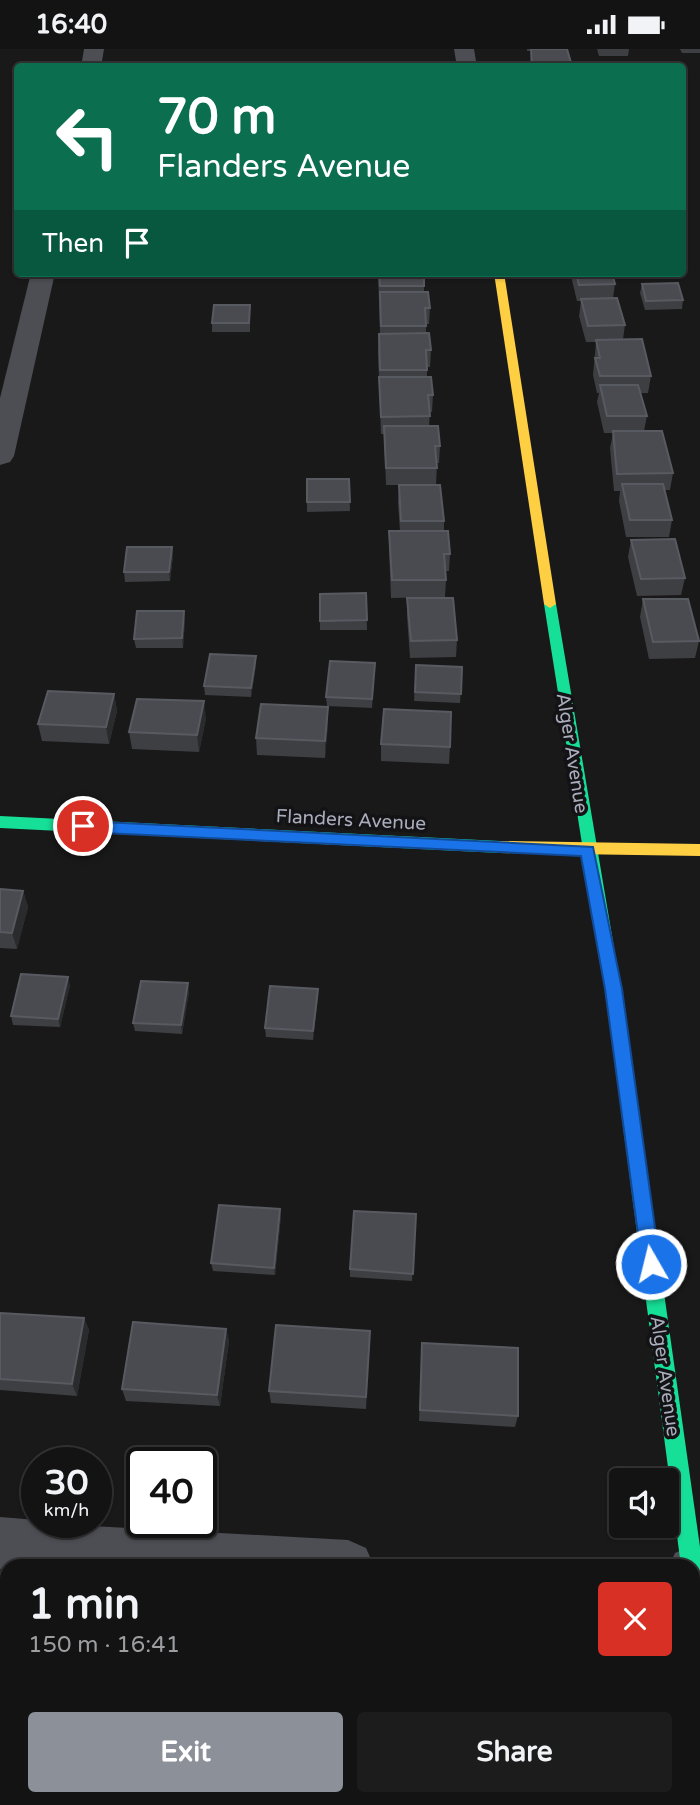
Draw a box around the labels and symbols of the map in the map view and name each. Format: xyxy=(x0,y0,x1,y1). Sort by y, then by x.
street label: Alger Avenue xyxy=(552,691,592,815)
pin xyxy=(53,796,113,856)
street label: Flanders Avenue xyxy=(275,805,427,835)
position arrow xyxy=(614,1227,688,1301)
street label: Alger Avenue xyxy=(646,1314,684,1438)
speed limit sign: 40 xyxy=(126,1447,217,1538)

